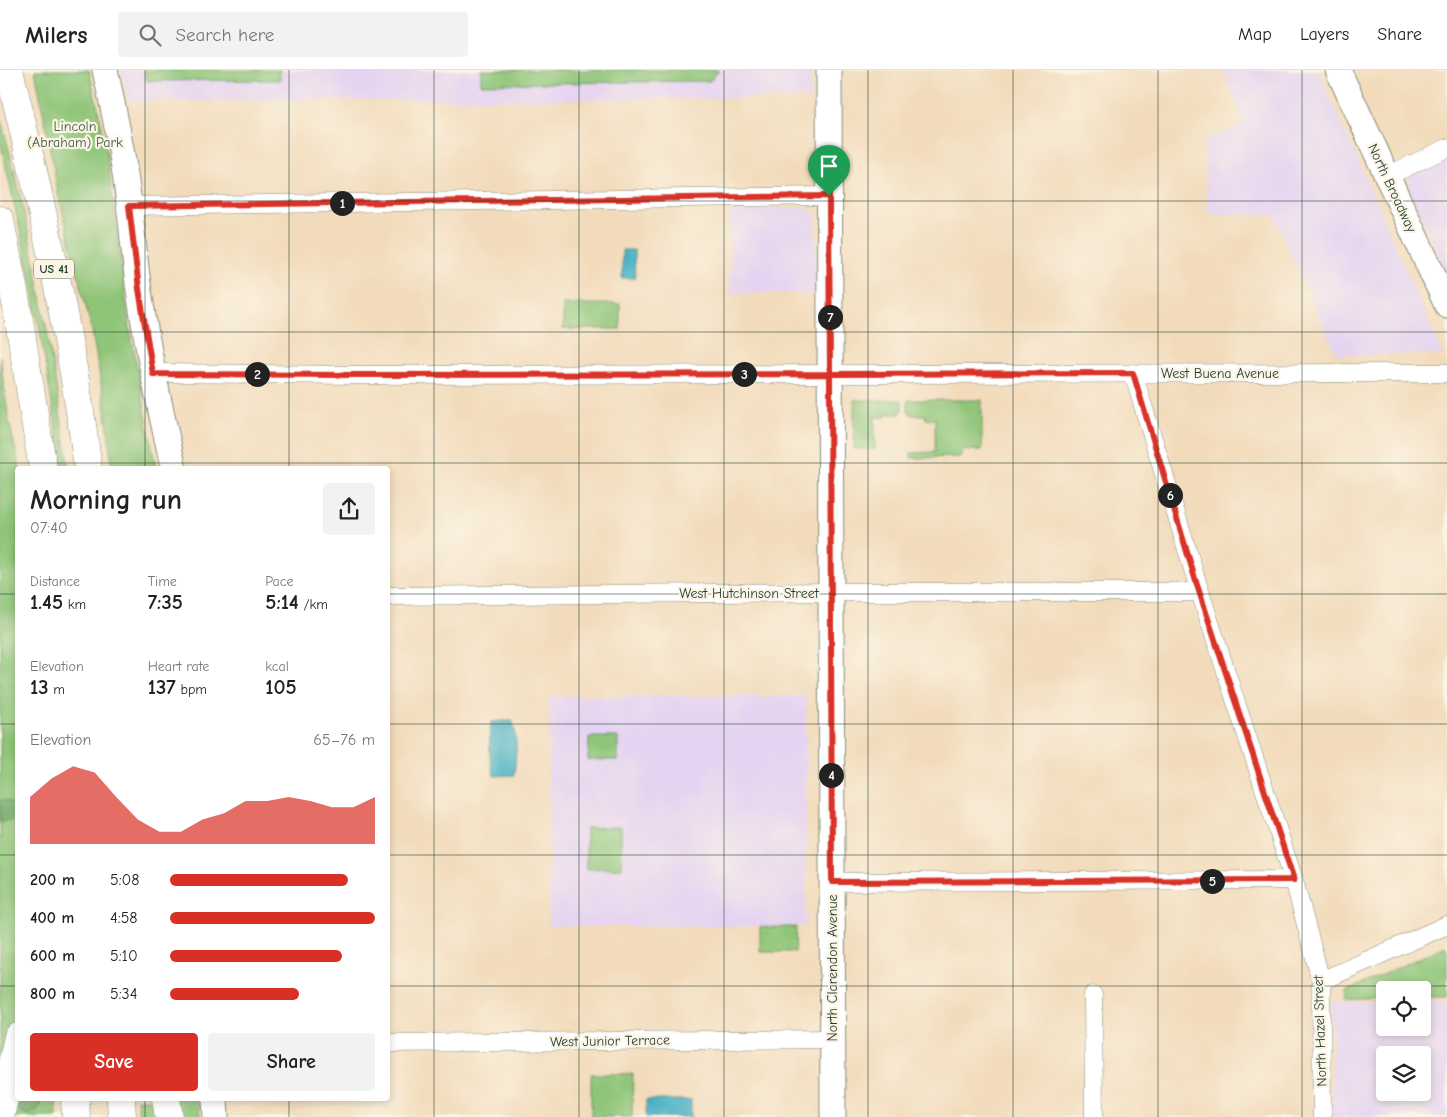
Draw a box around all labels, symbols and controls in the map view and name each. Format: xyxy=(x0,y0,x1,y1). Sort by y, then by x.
search box xyxy=(118,12,468,57)
text: Milers xyxy=(25,21,88,49)
icon: search xyxy=(136,21,164,49)
text: Search here xyxy=(176,24,274,46)
text: Map xyxy=(1238,24,1272,45)
text: Layers xyxy=(1300,24,1349,45)
text: Share xyxy=(1377,24,1422,45)
park label: Lincoln (Abraham) Park xyxy=(27,118,123,151)
street label: North Broadway xyxy=(1364,141,1420,236)
pin xyxy=(808,145,850,196)
icon: arrive xyxy=(815,152,843,180)
pin: 1 xyxy=(330,190,354,216)
text: 1 xyxy=(340,195,345,212)
road number: US 41 xyxy=(34,260,74,278)
pin: 7 xyxy=(818,304,842,330)
text: 7 xyxy=(827,309,834,326)
pin: 2 xyxy=(244,362,270,386)
pin: 3 xyxy=(732,362,756,386)
street label: West Buena Avenue xyxy=(1161,365,1279,382)
text: 2 xyxy=(254,366,261,383)
text: 3 xyxy=(741,366,748,383)
pin: 6 xyxy=(1158,482,1182,508)
button: share xyxy=(323,483,375,535)
text: Morning run xyxy=(30,484,182,516)
text: 6 xyxy=(1167,487,1174,504)
text: 07:40 xyxy=(30,519,68,537)
text: Distance xyxy=(30,573,80,590)
text: Time xyxy=(148,573,177,590)
text: Pace xyxy=(265,573,294,590)
street label: West Hutchinson Street xyxy=(679,585,820,602)
text: 1.45 xyxy=(30,590,63,614)
text: 7:35 xyxy=(148,590,183,614)
text: 5:14 xyxy=(265,590,299,614)
text: km xyxy=(63,596,86,613)
text: /km xyxy=(299,596,328,613)
text: Elevation xyxy=(30,658,84,675)
text: Heart rate xyxy=(148,658,209,675)
text: kcal xyxy=(265,658,289,675)
text: 13 xyxy=(30,675,49,699)
text: 137 xyxy=(148,675,176,699)
text: 105 xyxy=(265,675,297,699)
text: m xyxy=(49,681,65,698)
text: bpm xyxy=(176,681,207,698)
text: Elevation xyxy=(30,731,91,749)
text: 65–76 m xyxy=(313,731,375,749)
pin: 4 xyxy=(818,762,844,788)
text: 4 xyxy=(828,767,835,784)
pin: 5 xyxy=(1200,868,1224,894)
text: 200 m xyxy=(30,871,75,889)
text: 5:08 xyxy=(110,871,140,889)
text: 5 xyxy=(1209,873,1216,890)
street label: North Clarendon Avenue xyxy=(824,894,841,1042)
text: 400 m xyxy=(30,909,74,927)
text: 4:58 xyxy=(110,909,138,927)
text: 600 m xyxy=(30,947,75,965)
text: 5:10 xyxy=(110,947,138,965)
street label: North Hazel Street xyxy=(1310,974,1330,1087)
map controls xyxy=(1376,981,1431,1101)
button: locate xyxy=(1376,981,1431,1036)
text: 800 m xyxy=(30,985,75,1003)
text: 5:34 xyxy=(110,985,137,1003)
street label: West Junior Terrace xyxy=(550,1031,670,1051)
button: Save xyxy=(30,1033,198,1091)
button: Share xyxy=(208,1033,375,1091)
button: layers xyxy=(1376,1046,1431,1101)

